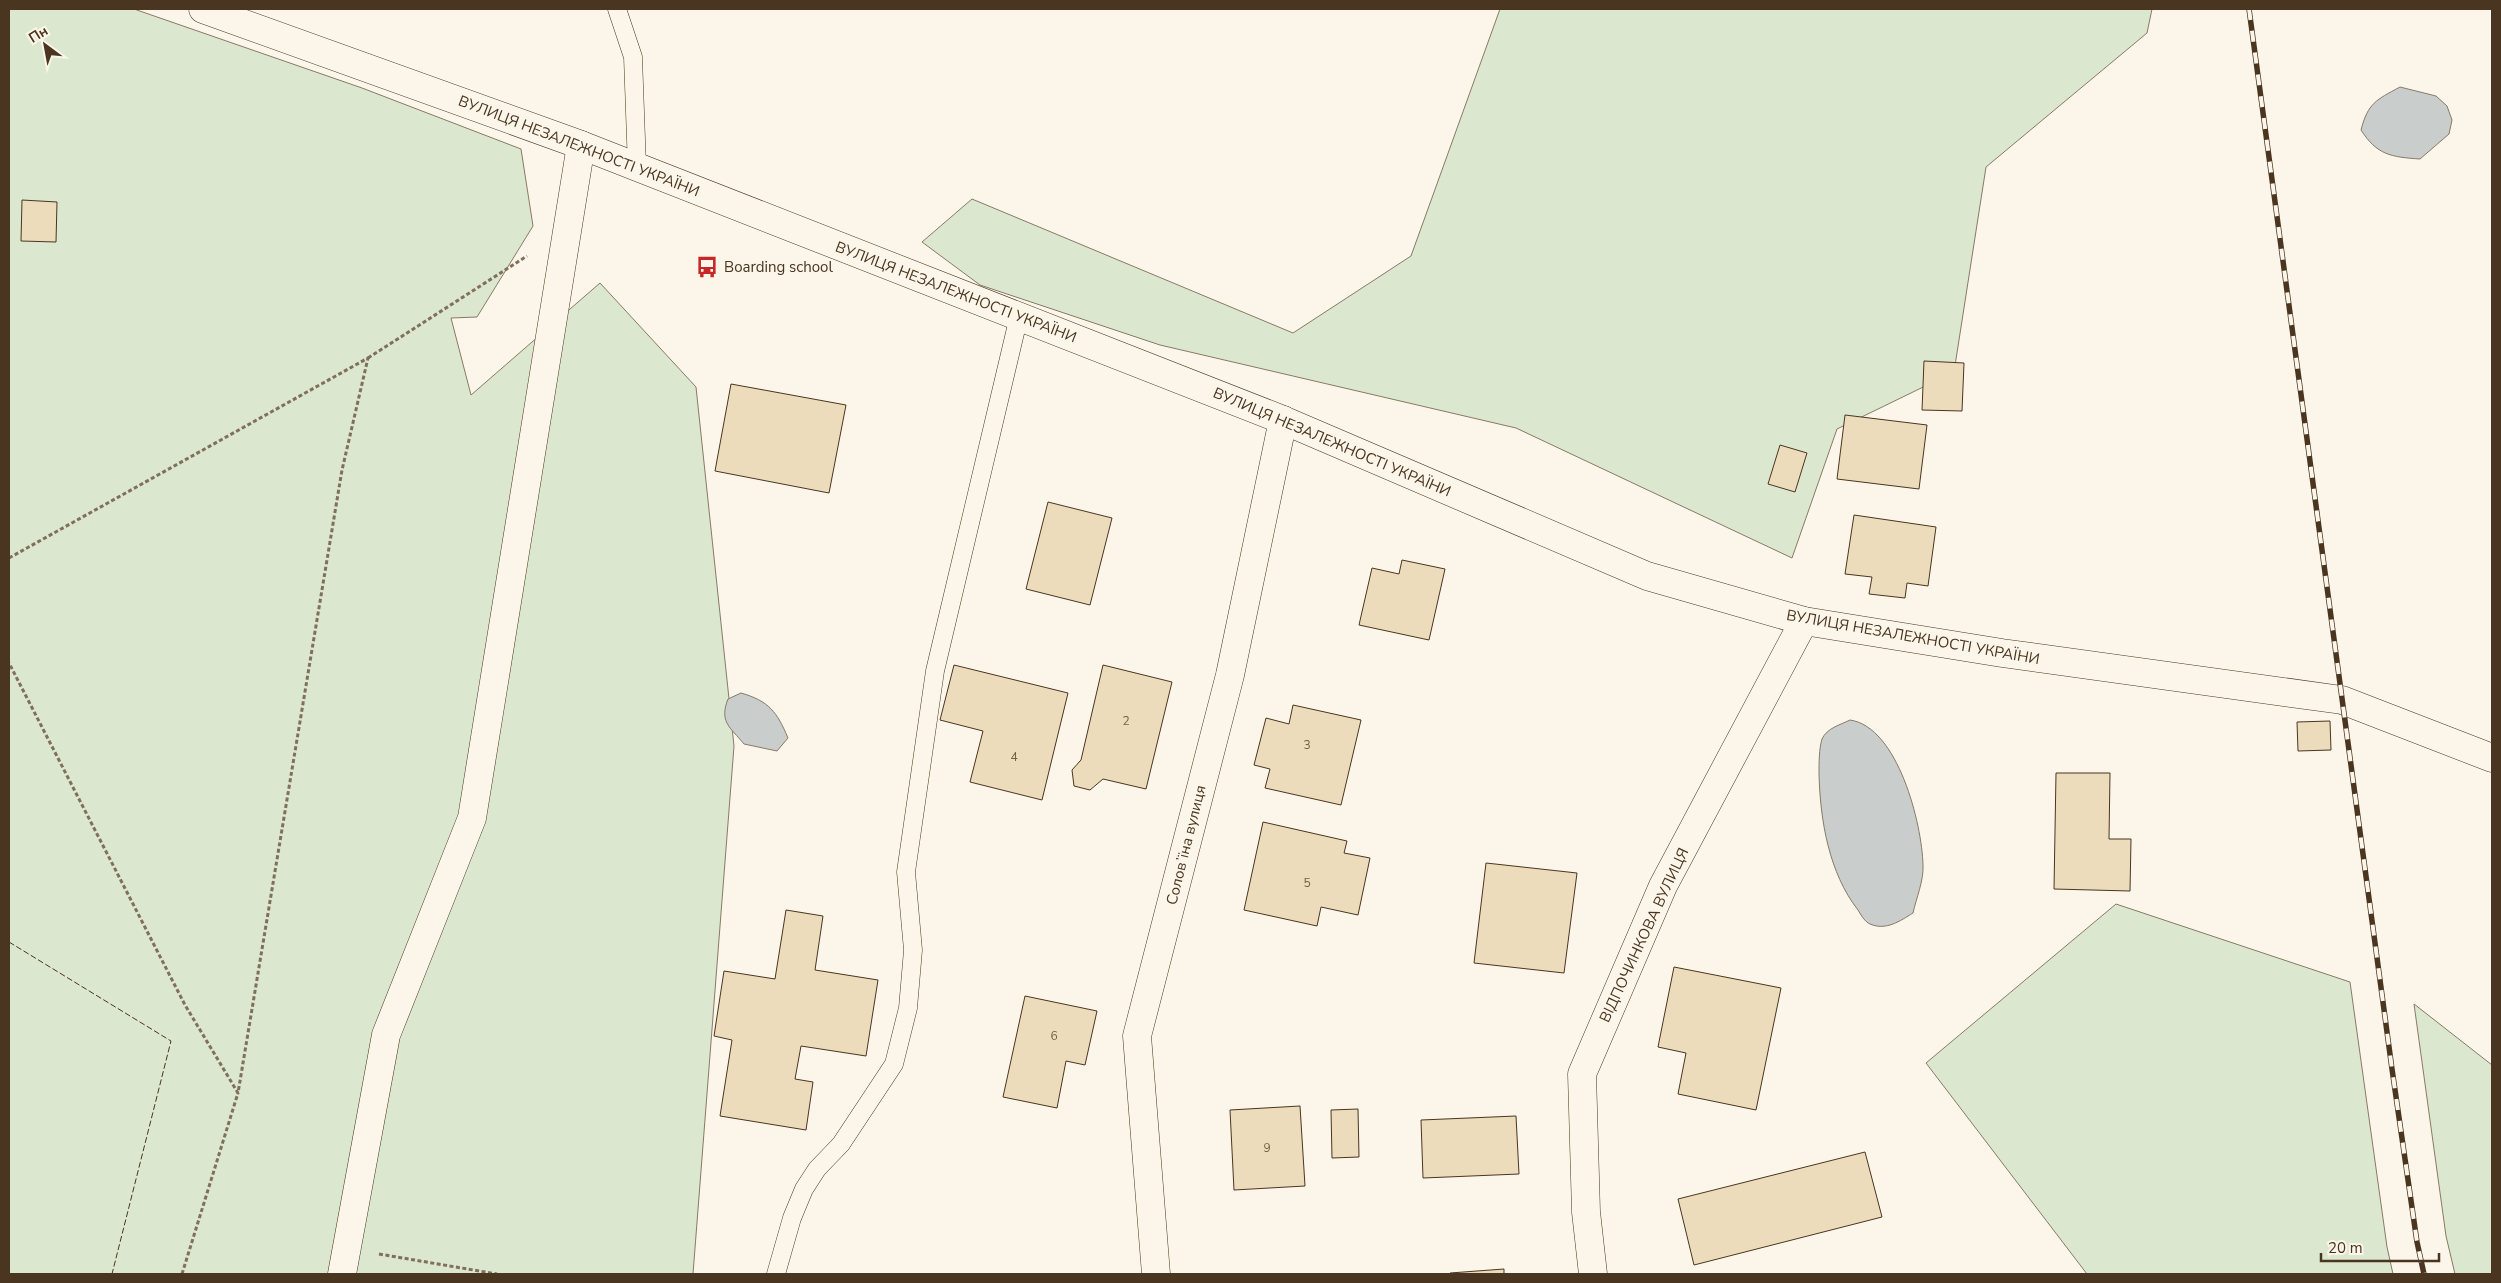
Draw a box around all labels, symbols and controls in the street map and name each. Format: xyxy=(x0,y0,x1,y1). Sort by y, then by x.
north arrow xyxy=(20,20,70,70)
text: Пн xyxy=(25,21,52,48)
street label: ВУЛИЦЯ НЕЗАЛЕЖНОСТІ УКРАЇНИ xyxy=(456,91,702,201)
street label: ВУЛИЦЯ НЕЗАЛЕЖНОСТІ УКРАЇНИ xyxy=(833,237,1079,347)
bus stop icon: Boarding school xyxy=(694,254,720,280)
place label: Boarding school xyxy=(724,257,833,277)
street label: ВУЛИЦЯ НЕЗАЛЕЖНОСТІ УКРАЇНИ xyxy=(1210,383,1454,501)
street label: ВУЛИЦЯ НЕЗАЛЕЖНОСТІ УКРАЇНИ xyxy=(1785,605,2041,669)
house number: 2 xyxy=(1122,713,1130,729)
house number: 3 xyxy=(1303,737,1311,753)
house number: 4 xyxy=(1010,749,1018,765)
street label: Соловʼїна вулиця xyxy=(1161,783,1211,907)
street label: ВІДПОЧИНКОВА ВУЛИЦЯ xyxy=(1595,844,1693,1026)
house number: 5 xyxy=(1303,875,1311,891)
house number: 6 xyxy=(1050,1028,1058,1044)
house number: 9 xyxy=(1263,1140,1271,1156)
scale bar xyxy=(2321,1230,2438,1262)
text: 20 m xyxy=(2328,1238,2363,1258)

